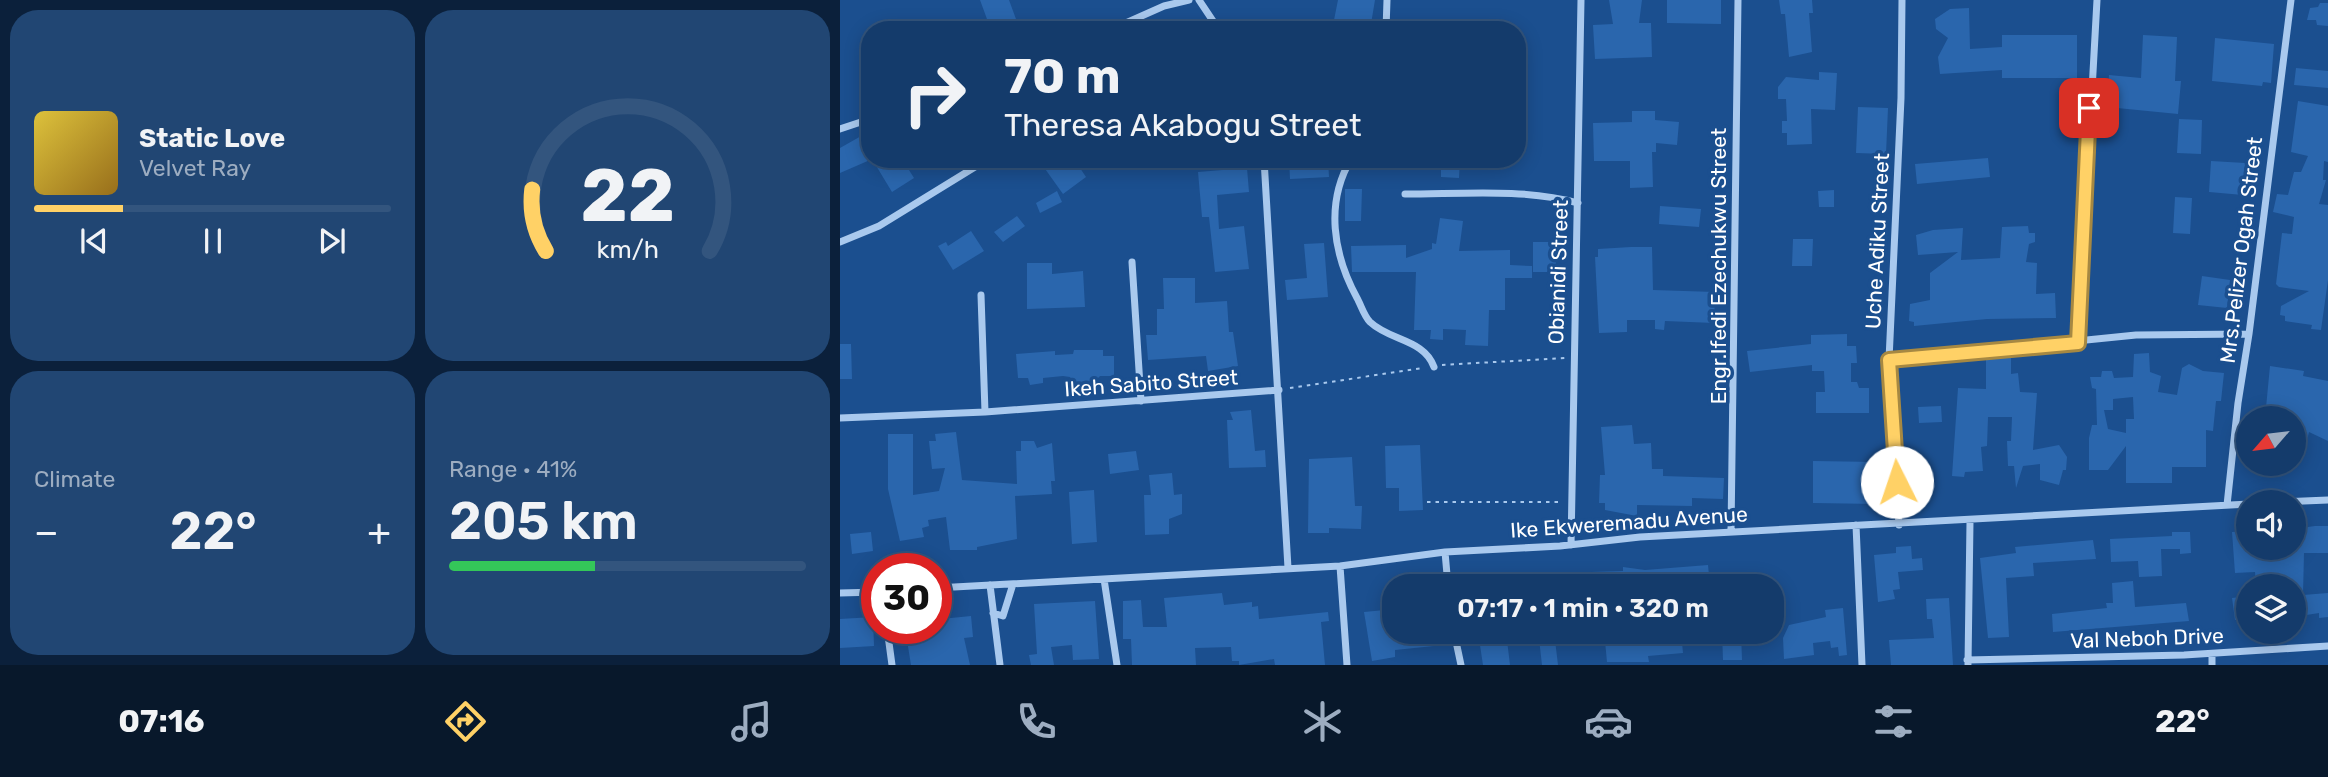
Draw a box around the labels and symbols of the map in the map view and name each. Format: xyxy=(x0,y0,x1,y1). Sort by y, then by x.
pin xyxy=(2059,78,2119,138)
street label: Engr.Ifedi Ezechukwu Street xyxy=(1706,128,1731,404)
street label: Mrs.Pelizer Ogah Street xyxy=(2215,135,2267,365)
street label: Uche Adiku Street xyxy=(1860,152,1894,330)
street label: Obianidi Street xyxy=(1543,199,1573,345)
street label: Ikeh Sabito Street xyxy=(1063,364,1239,402)
north arrow xyxy=(2236,406,2306,476)
position arrow xyxy=(1860,445,1934,519)
street label: Ike Ekweremadu Avenue xyxy=(1509,501,1749,543)
speed limit sign: 30 xyxy=(861,553,952,644)
street label: Val Neboh Drive xyxy=(2070,623,2224,653)

